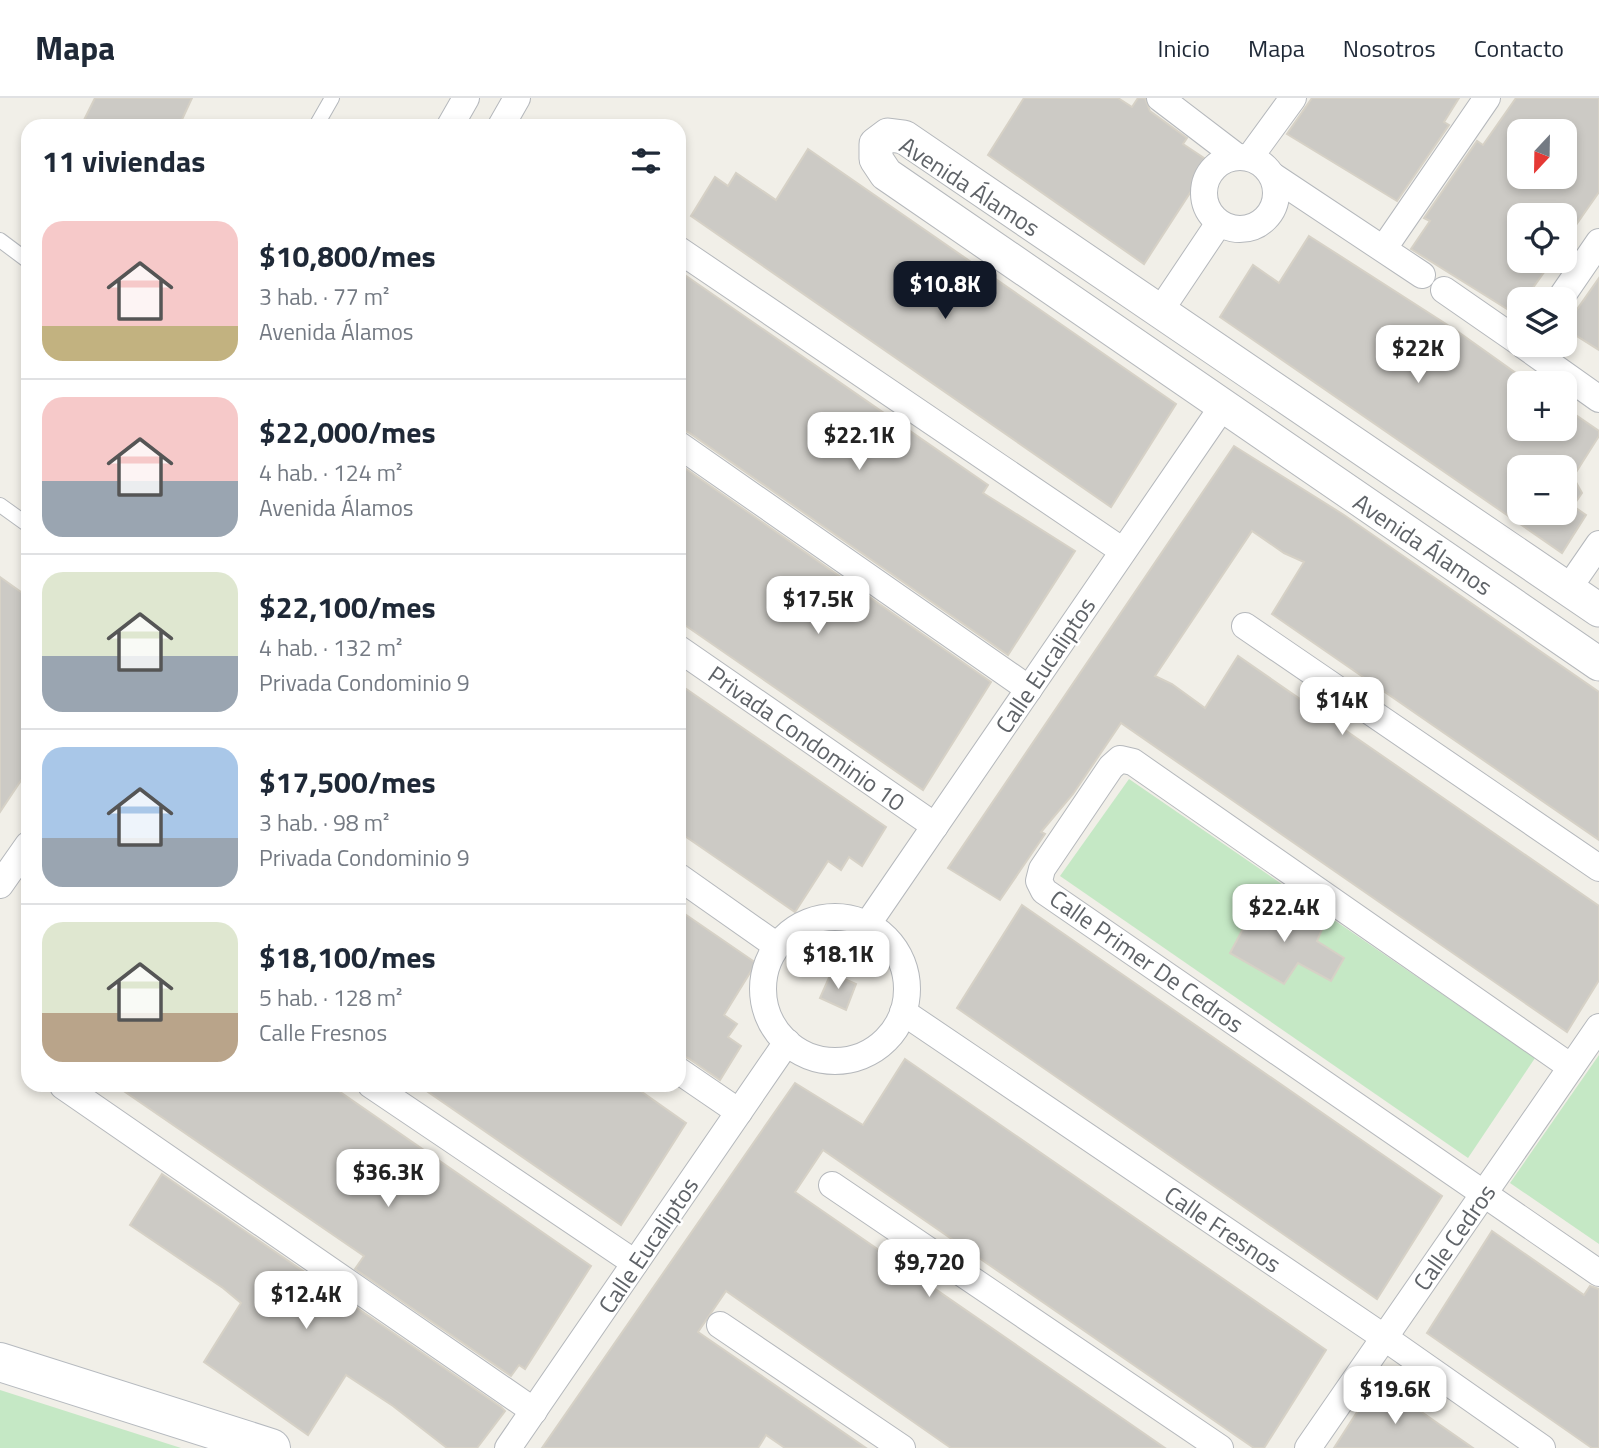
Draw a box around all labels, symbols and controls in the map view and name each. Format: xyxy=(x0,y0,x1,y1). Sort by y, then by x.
text: Mapa xyxy=(35,23,115,73)
text: Inicio xyxy=(1158,30,1210,66)
text: Mapa xyxy=(1248,30,1305,66)
text: Nosotros xyxy=(1343,30,1436,66)
text: Contacto xyxy=(1474,30,1564,66)
north arrow xyxy=(1507,119,1577,189)
map controls xyxy=(1507,119,1577,525)
street label: Avenida Álamos xyxy=(893,127,1047,245)
text: 11 viviendas xyxy=(42,138,205,184)
icon: filters xyxy=(627,142,665,180)
button: locate xyxy=(1507,203,1577,273)
text: $10,800/mes xyxy=(259,233,436,279)
icon: home xyxy=(98,249,182,333)
pin: $10.8K xyxy=(888,262,1002,321)
text: $10.8K xyxy=(909,266,981,301)
text: 3 hab. · 77 m² xyxy=(259,279,389,314)
button: layers xyxy=(1507,287,1577,357)
text: Avenida Álamos xyxy=(259,314,414,349)
pin: $22K xyxy=(1377,326,1459,385)
text: $22K xyxy=(1392,330,1444,365)
button: + xyxy=(1507,371,1577,441)
text: $22,000/mes xyxy=(259,409,436,455)
pin: $22.1K xyxy=(802,412,916,472)
text: $22.1K xyxy=(823,417,895,452)
icon: home xyxy=(98,425,182,509)
text: 4 hab. · 124 m² xyxy=(259,455,402,490)
button: − xyxy=(1507,455,1577,525)
street label: Avenida Álamos xyxy=(1346,484,1500,604)
text: Avenida Álamos xyxy=(259,490,414,525)
pin: $17.5K xyxy=(761,576,875,636)
text: $17.5K xyxy=(782,581,854,616)
text: $22,100/mes xyxy=(259,584,436,630)
street label: Calle Eucaliptos xyxy=(986,590,1104,740)
icon: home xyxy=(98,600,182,684)
text: 4 hab. · 132 m² xyxy=(259,630,402,665)
street label: Privada Condominio 10 xyxy=(701,656,913,820)
text: Privada Condominio 9 xyxy=(259,665,470,700)
pin: $14K xyxy=(1301,678,1383,737)
text: $14K xyxy=(1316,682,1368,717)
text: $17,500/mes xyxy=(259,759,436,805)
icon: home xyxy=(98,775,182,859)
text: 3 hab. · 98 m² xyxy=(259,805,389,840)
text: Privada Condominio 9 xyxy=(259,840,470,875)
street label: Calle Primer De Cedros xyxy=(1043,880,1251,1042)
pin: $22.4K xyxy=(1227,884,1341,944)
text: $22.4K xyxy=(1248,889,1320,924)
pin: $18.1K xyxy=(781,932,895,991)
text: $18,100/mes xyxy=(259,934,436,980)
text: $18.1K xyxy=(802,936,874,971)
icon: home xyxy=(98,950,182,1034)
text: 5 hab. · 128 m² xyxy=(259,980,402,1015)
text: Calle Fresnos xyxy=(259,1015,387,1050)
pin: $36.3K xyxy=(331,1150,445,1209)
text: $36.3K xyxy=(352,1154,424,1189)
street label: Calle Eucaliptos xyxy=(589,1170,707,1320)
street label: Calle Cedros xyxy=(1404,1176,1504,1298)
street label: Calle Fresnos xyxy=(1157,1177,1289,1281)
pin: $9,720 xyxy=(872,1240,986,1299)
text: $9,720 xyxy=(894,1244,964,1279)
pin: $12.4K xyxy=(249,1272,363,1331)
text: $12.4K xyxy=(270,1276,342,1311)
pin: $19.6K xyxy=(1338,1366,1452,1426)
text: $19.6K xyxy=(1359,1371,1431,1406)

